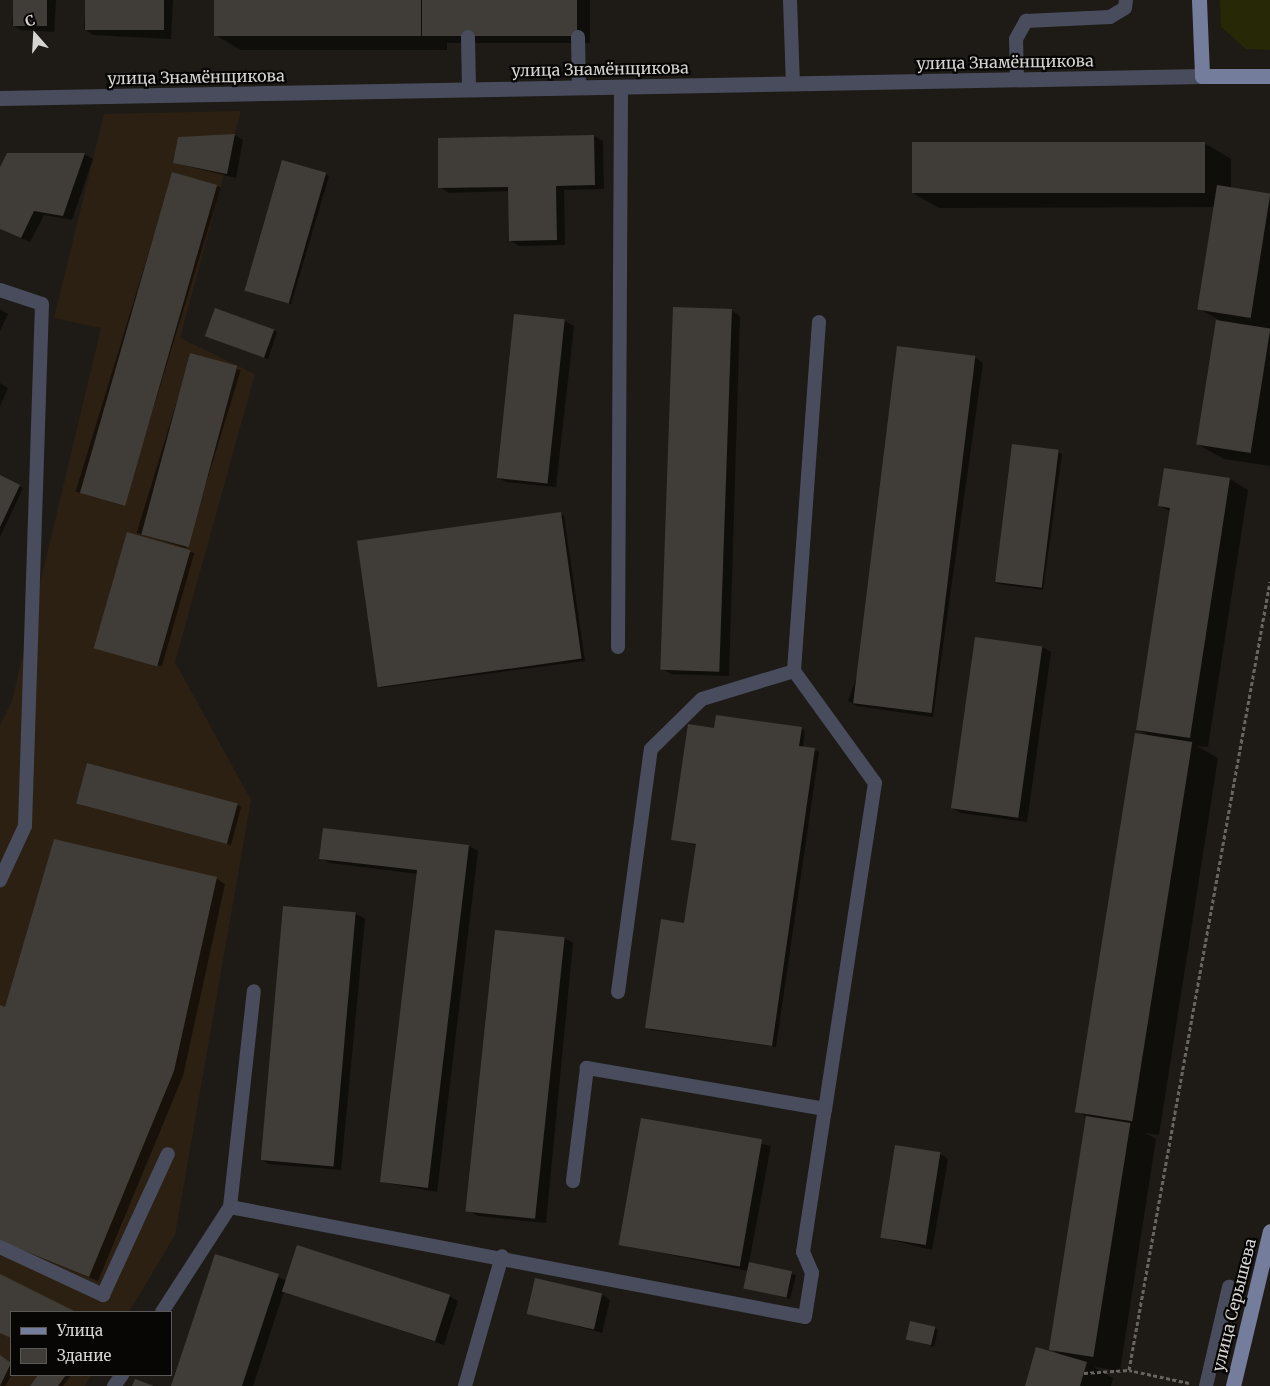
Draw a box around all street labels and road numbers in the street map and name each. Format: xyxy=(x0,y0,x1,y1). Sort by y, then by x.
street label: улица Знамёнщикова xyxy=(916,51,1094,73)
street label: улица Знамёнщикова xyxy=(511,58,689,80)
street label: улица Знамёнщикова xyxy=(107,66,285,88)
street label: улица Серышева xyxy=(1208,1236,1260,1374)

